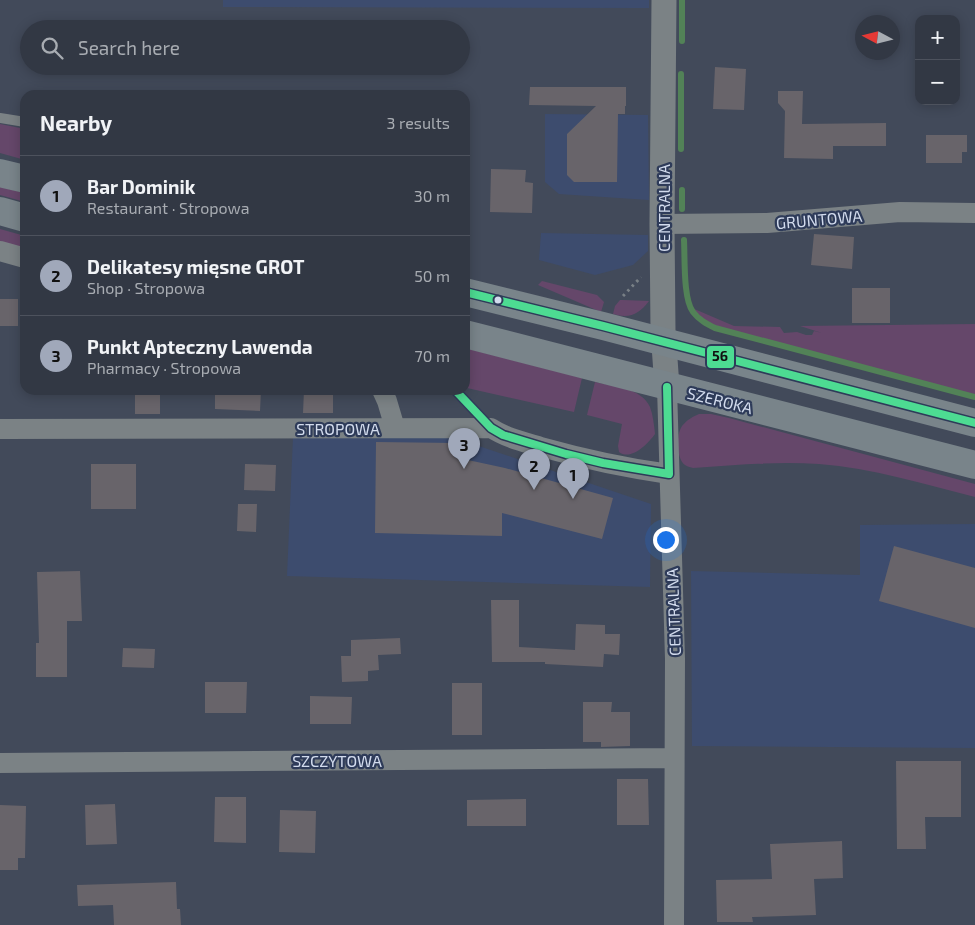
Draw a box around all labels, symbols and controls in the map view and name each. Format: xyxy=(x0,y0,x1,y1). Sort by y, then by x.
north arrow xyxy=(855,15,900,60)
map controls xyxy=(915,15,960,105)
button: + xyxy=(915,15,960,60)
search box xyxy=(20,20,470,75)
icon: search xyxy=(38,34,66,62)
text: Search here xyxy=(78,36,180,59)
button: − xyxy=(915,60,960,105)
text: Nearby xyxy=(40,110,112,135)
text: 3 results xyxy=(387,113,450,132)
street label: CENTRALNA xyxy=(654,164,673,252)
text: Bar Dominik xyxy=(87,175,195,198)
text: 1 xyxy=(53,186,59,205)
text: 30 m xyxy=(414,186,450,205)
text: Restaurant · Stropowa xyxy=(87,198,250,217)
street label: GRUNTOWA xyxy=(775,206,863,232)
text: Delikatesy mięsne GROT xyxy=(87,255,304,278)
text: 2 xyxy=(51,266,61,285)
text: 50 m xyxy=(414,266,450,285)
text: Shop · Stropowa xyxy=(87,278,205,297)
unlabelled marker xyxy=(493,295,503,305)
text: Punkt Apteczny Lawenda xyxy=(87,335,313,358)
line badge: 56 xyxy=(706,345,735,369)
text: 3 xyxy=(51,346,61,365)
text: 70 m xyxy=(415,346,450,365)
text: 56 xyxy=(712,347,728,364)
text: Pharmacy · Stropowa xyxy=(87,358,241,377)
street label: SZEROKA xyxy=(685,383,755,417)
street label: STROPOWA xyxy=(296,419,380,438)
pin: 3 xyxy=(448,428,480,469)
pin: 2 xyxy=(518,449,550,490)
pin: 1 xyxy=(557,458,589,499)
your location xyxy=(653,527,679,553)
street label: CENTRALNA xyxy=(662,568,684,656)
street label: SZCZYTOWA xyxy=(292,751,382,770)

